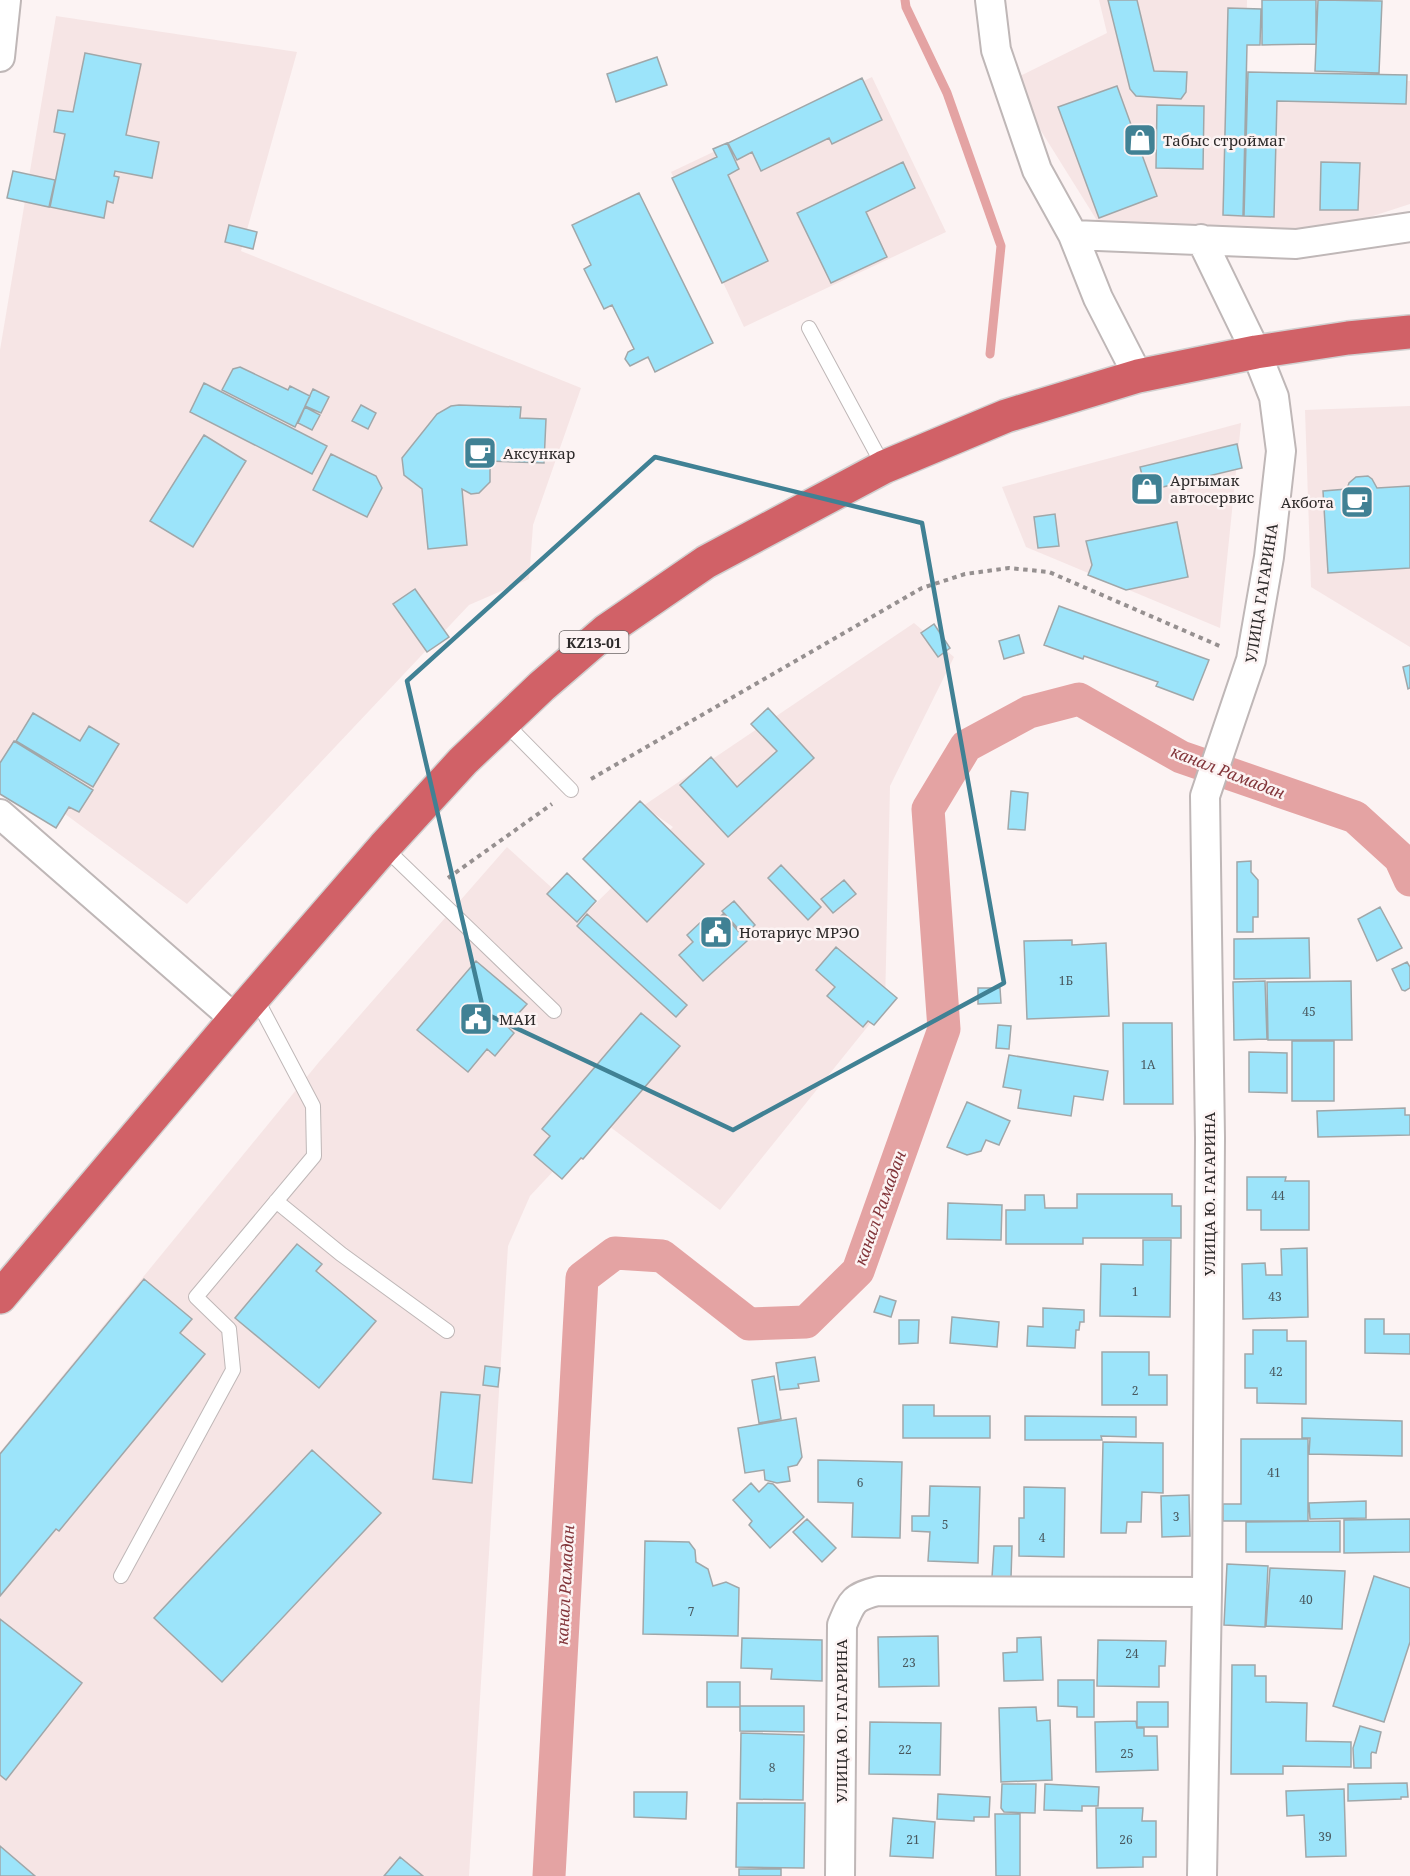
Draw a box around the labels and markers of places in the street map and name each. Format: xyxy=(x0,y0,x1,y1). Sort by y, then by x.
shop icon: Табыс строймаг xyxy=(1122,122,1158,158)
place label: Табыс строймаг xyxy=(1163,130,1285,150)
cafe icon: Аксункар xyxy=(462,435,498,471)
place label: Аксункар xyxy=(503,443,575,463)
place label: Аргымак автосервис xyxy=(1170,470,1254,507)
shop icon: Аргымак автосервис xyxy=(1129,471,1165,507)
cafe icon: Акбота xyxy=(1339,484,1375,520)
place label: Акбота xyxy=(1281,492,1334,512)
public building icon: Нотариус МРЭО xyxy=(698,914,734,950)
place label: Нотариус МРЭО xyxy=(739,922,860,942)
public building icon: МАИ xyxy=(458,1001,494,1037)
place label: МАИ xyxy=(499,1009,536,1029)

